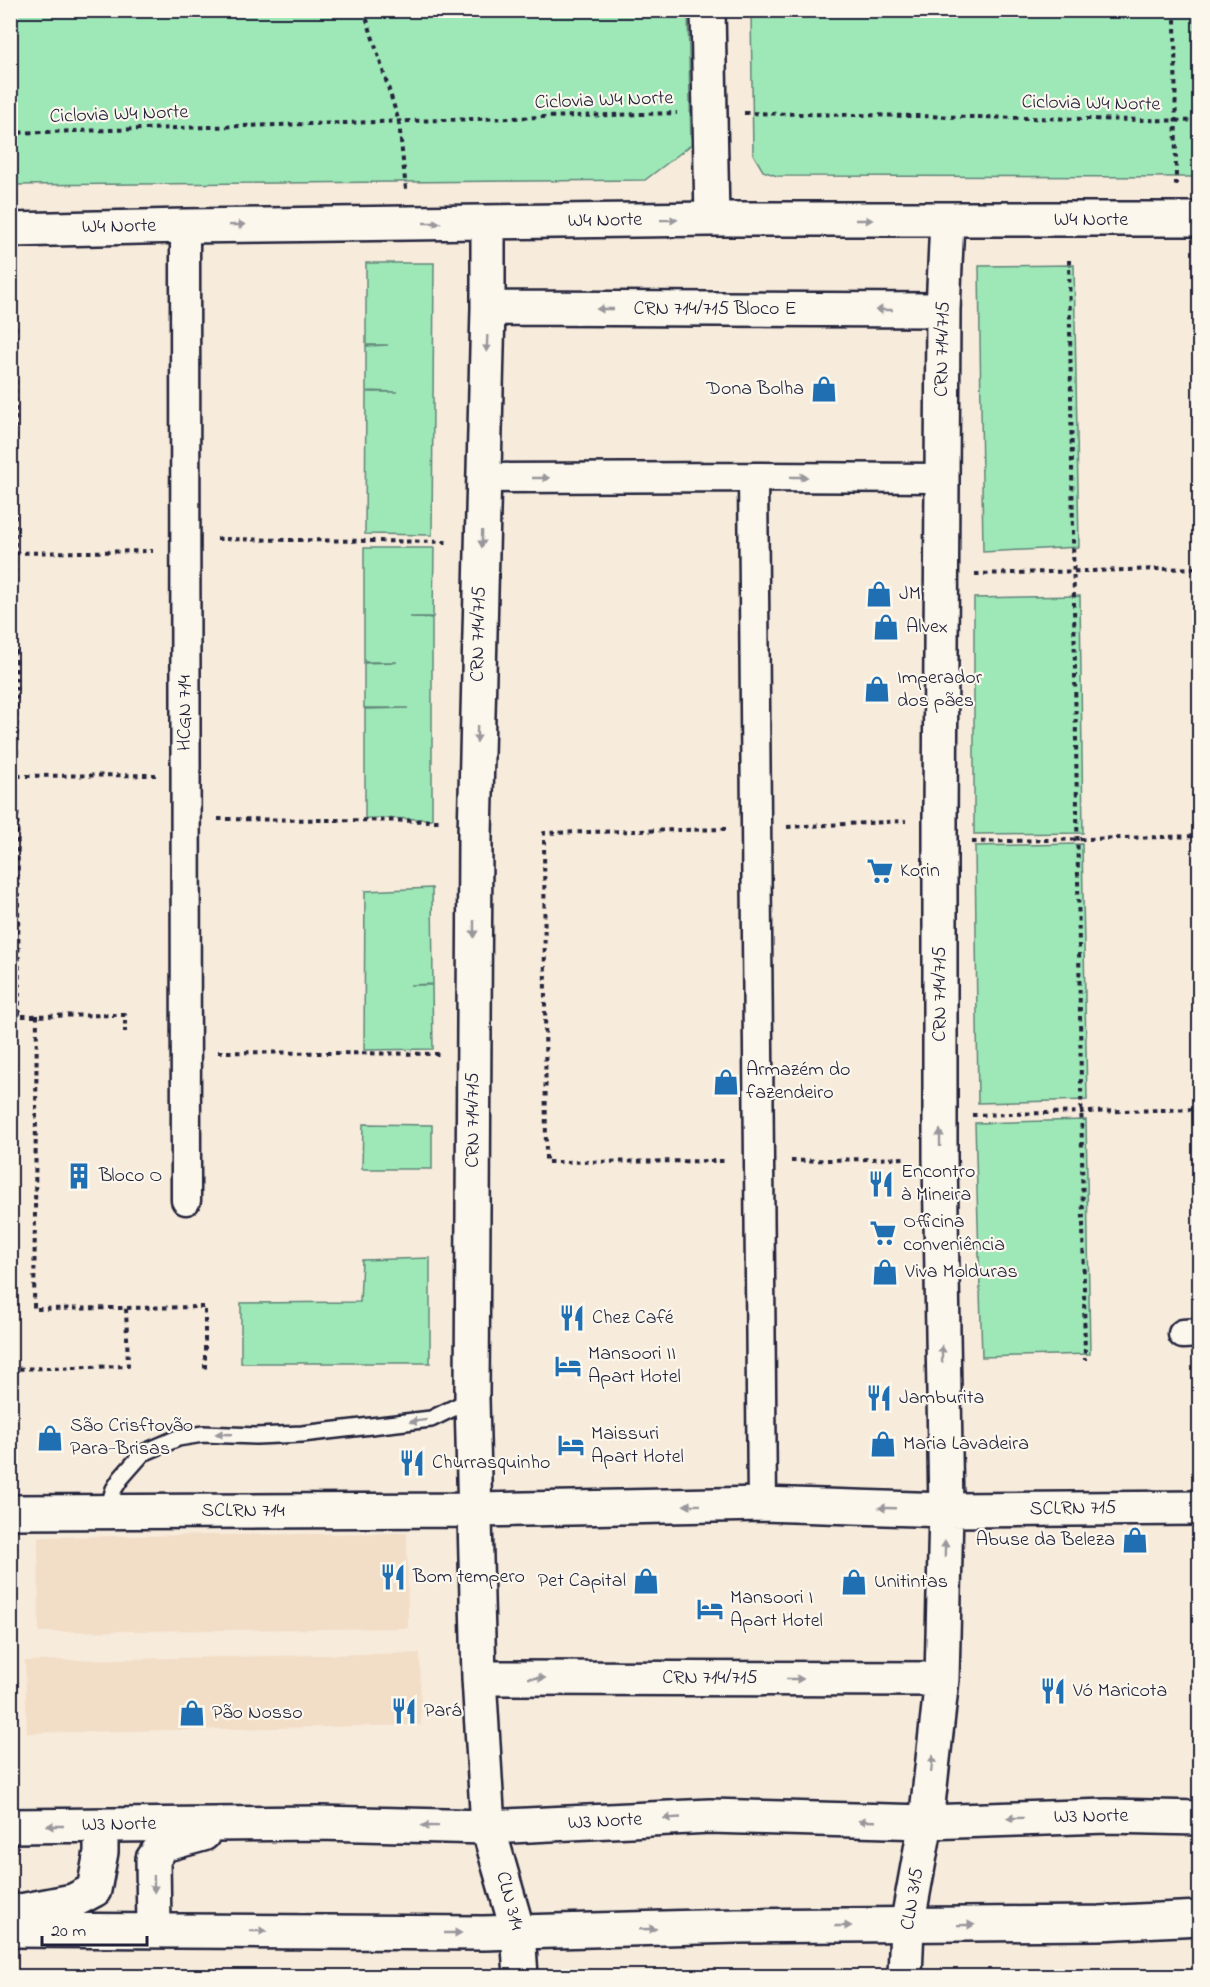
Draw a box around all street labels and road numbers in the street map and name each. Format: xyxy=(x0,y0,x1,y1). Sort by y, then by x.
street label: Ciclovia W4 Norte xyxy=(534,84,674,118)
street label: Ciclovia W4 Norte xyxy=(1021,88,1161,120)
street label: Ciclovia W4 Norte xyxy=(49,98,189,132)
street label: W4 Norte xyxy=(567,206,643,236)
street label: W4 Norte xyxy=(1054,206,1128,235)
street label: W4 Norte xyxy=(81,212,157,242)
street label: CRN 714/715 Bloco E xyxy=(633,295,797,324)
street label: CRN 714/715 xyxy=(928,301,958,397)
street label: CRN 714/715 xyxy=(464,586,494,682)
street label: HCGN 714 xyxy=(171,675,200,751)
street label: CRN 714/715 xyxy=(926,946,955,1042)
street label: CRN 714/715 xyxy=(459,1072,488,1168)
street label: SCLRN 715 xyxy=(1029,1494,1117,1524)
street label: SCLRN 714 xyxy=(201,1497,285,1526)
street label: CRN 714/715 xyxy=(662,1664,758,1693)
street label: W3 Norte xyxy=(1053,1802,1129,1832)
street label: W3 Norte xyxy=(567,1806,643,1838)
street label: W3 Norte xyxy=(81,1810,157,1840)
street label: CLN 315 xyxy=(894,1866,932,1932)
street label: CLN 314 xyxy=(487,1868,531,1934)

